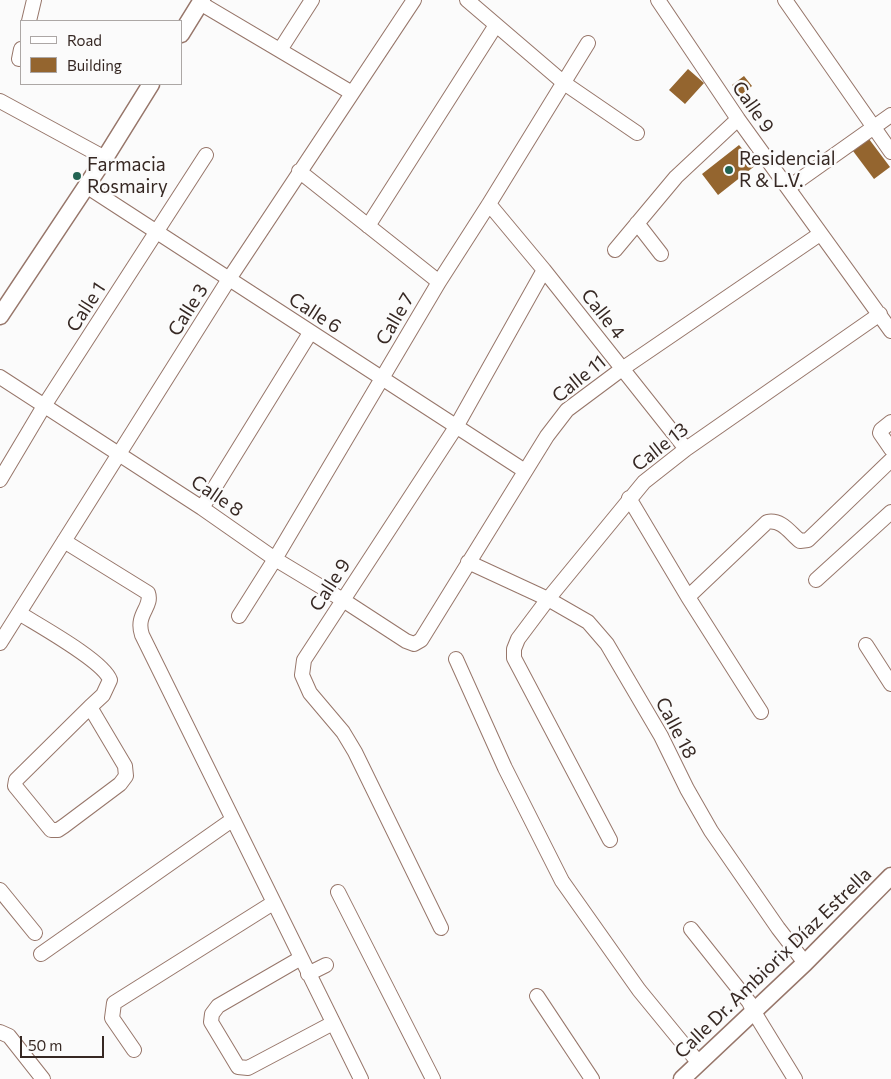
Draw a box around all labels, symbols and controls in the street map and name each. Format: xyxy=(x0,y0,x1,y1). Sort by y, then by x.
legend xyxy=(20,20,182,85)
text: Road xyxy=(67,31,102,49)
text: Building xyxy=(67,56,122,74)
street label: Calle 9 xyxy=(727,77,779,137)
place label: Residencial R & L.V. xyxy=(739,148,836,192)
place label: Farmacia Rosmairy xyxy=(87,154,168,198)
marker: Residencial R & L.V. xyxy=(723,164,735,176)
marker: Farmacia Rosmairy xyxy=(71,170,83,182)
street label: Calle 1 xyxy=(62,278,110,336)
street label: Calle 3 xyxy=(163,280,213,340)
street label: Calle 4 xyxy=(576,284,630,344)
street label: Calle 6 xyxy=(285,288,345,338)
street label: Calle 7 xyxy=(371,289,419,349)
street label: Calle 11 xyxy=(548,350,610,408)
street label: Calle 13 xyxy=(627,418,693,476)
street label: Calle 8 xyxy=(187,470,247,522)
street label: Calle 9 xyxy=(305,555,355,615)
street label: Calle 18 xyxy=(650,694,702,762)
street label: Calle Dr. Ambiorix Díaz Estrella xyxy=(670,863,876,1063)
scale bar xyxy=(22,1026,106,1058)
text: 50 m xyxy=(28,1036,62,1054)

